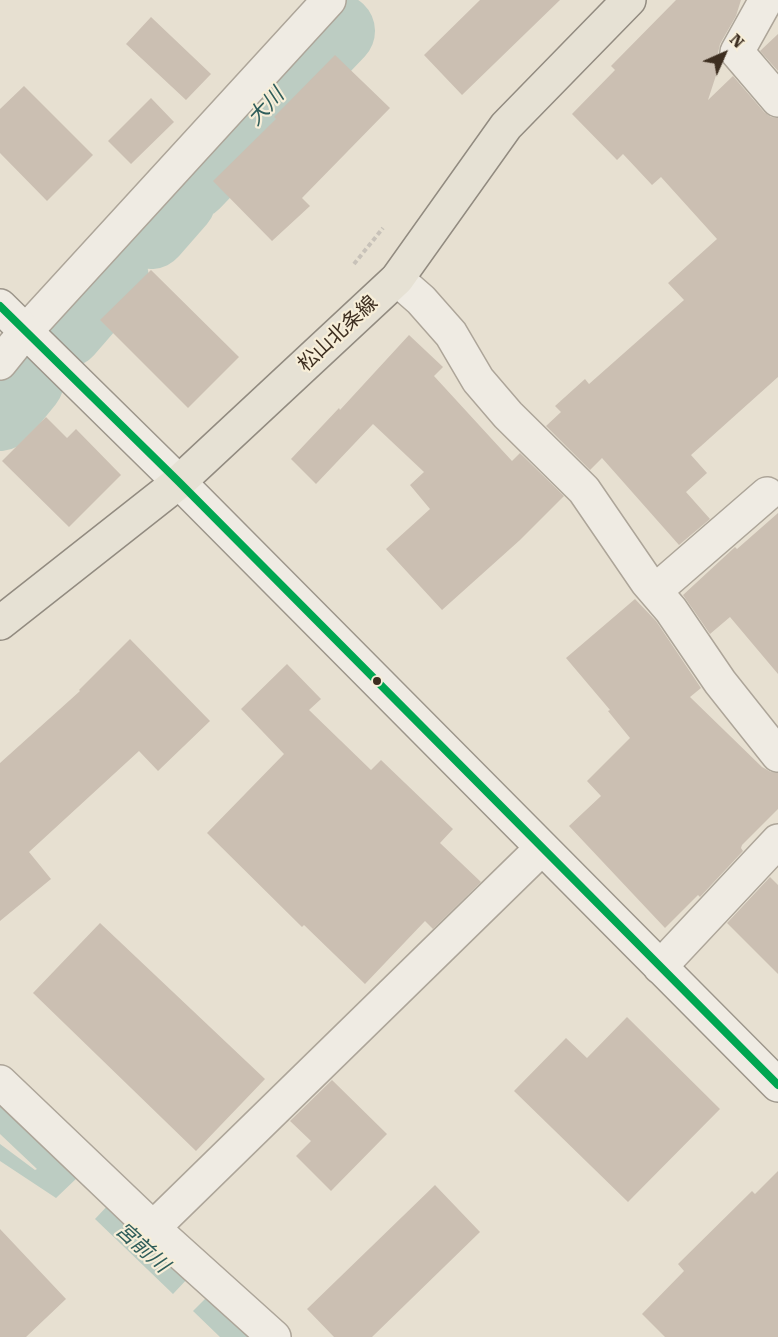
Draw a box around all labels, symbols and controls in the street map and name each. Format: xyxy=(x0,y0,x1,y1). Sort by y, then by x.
north arrow xyxy=(694,24,754,84)
text: N xyxy=(726,30,748,52)
water label: 大川 xyxy=(242,83,290,131)
street label: 松山北条線 xyxy=(293,291,383,377)
unlabelled marker xyxy=(371,675,383,687)
water label: 宮前川 xyxy=(110,1218,174,1278)

